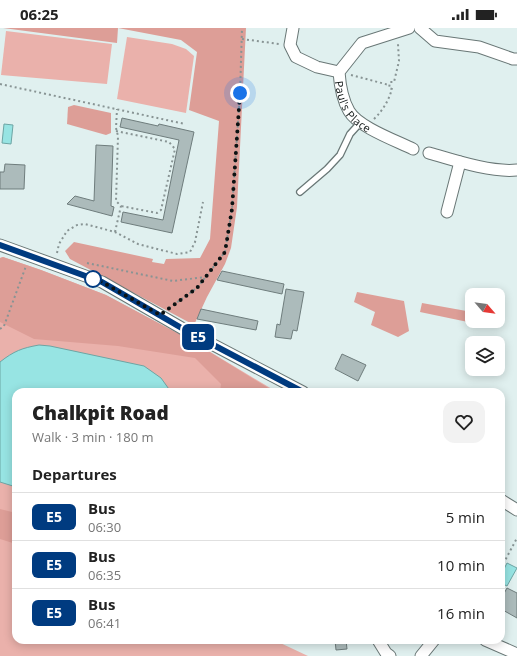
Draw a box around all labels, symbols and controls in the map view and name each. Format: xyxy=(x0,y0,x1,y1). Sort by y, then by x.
text: 06:25 xyxy=(20,4,59,24)
street label: Paul's Place xyxy=(332,80,374,135)
your location xyxy=(230,83,250,103)
unlabelled marker xyxy=(84,270,102,288)
north arrow xyxy=(465,288,505,328)
map controls xyxy=(465,288,505,376)
line badge: E5 xyxy=(180,324,216,350)
text: E5 xyxy=(190,327,206,346)
button: layers xyxy=(465,336,505,376)
text: Chalkpit Road xyxy=(32,400,169,426)
button: heart xyxy=(443,401,485,443)
text: Walk · 3 min · 180 m xyxy=(32,428,154,446)
text: Departures xyxy=(32,464,117,484)
text: Bus xyxy=(88,498,115,518)
text: E5 xyxy=(46,507,62,526)
text: 5 min xyxy=(446,507,485,527)
text: 06:30 xyxy=(88,518,121,536)
text: Bus xyxy=(88,546,115,566)
text: E5 xyxy=(46,555,62,574)
text: 10 min xyxy=(437,555,485,575)
text: 06:35 xyxy=(88,566,121,584)
text: Bus xyxy=(88,594,115,614)
text: E5 xyxy=(46,603,62,622)
text: 16 min xyxy=(437,603,485,623)
text: 06:41 xyxy=(88,614,121,632)

